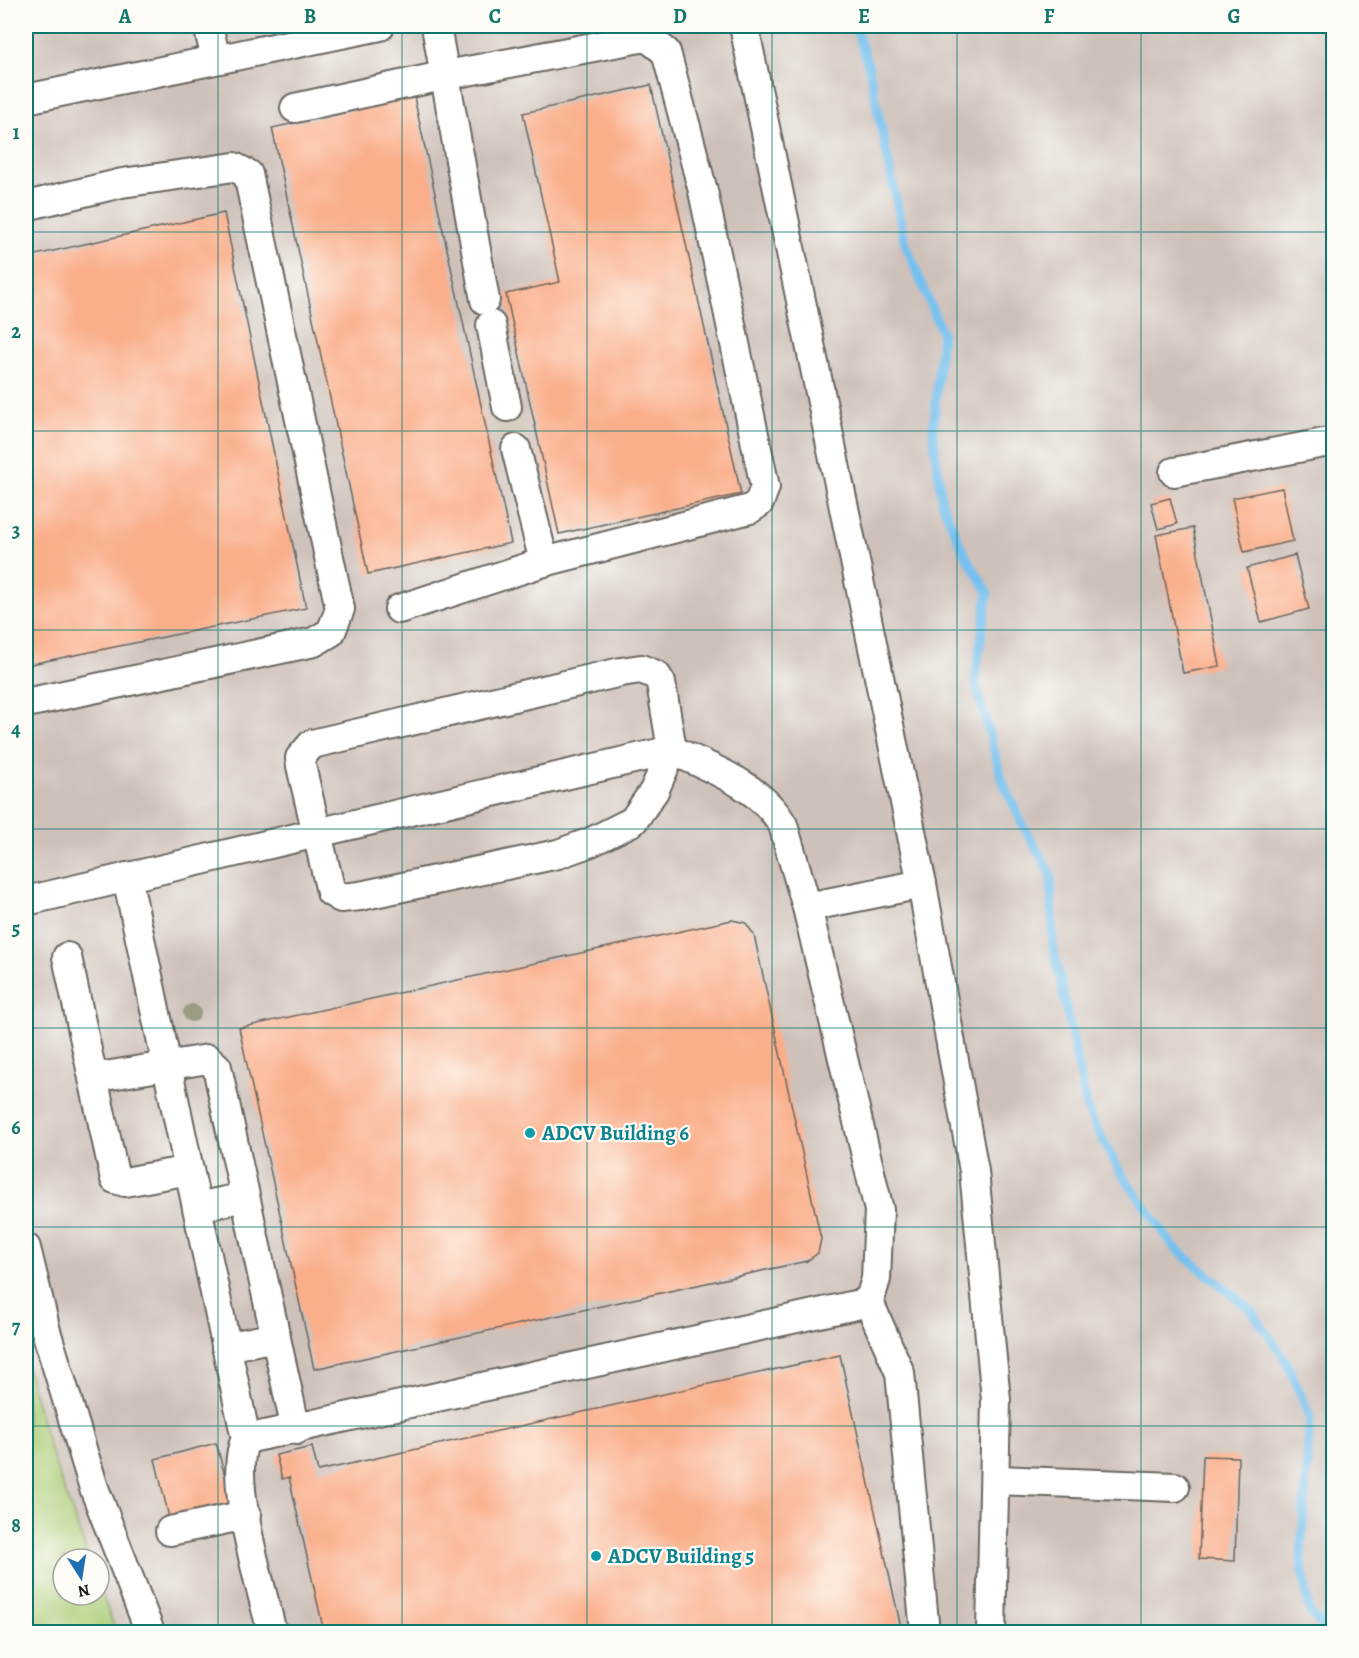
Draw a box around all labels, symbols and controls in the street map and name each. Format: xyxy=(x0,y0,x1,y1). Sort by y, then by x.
text: A xyxy=(118,3,132,30)
text: B xyxy=(304,3,316,30)
text: C xyxy=(489,3,501,30)
text: D xyxy=(673,3,687,30)
text: E xyxy=(858,3,870,30)
text: F xyxy=(1044,3,1055,30)
text: G xyxy=(1227,3,1241,30)
text: 1 xyxy=(12,119,20,146)
text: 2 xyxy=(11,318,21,345)
text: 3 xyxy=(12,517,20,544)
text: 4 xyxy=(11,716,21,743)
text: 5 xyxy=(12,915,20,942)
text: 6 xyxy=(11,1114,21,1141)
place label: ADCV Building 6 xyxy=(541,1119,689,1147)
marker: ADCV Building 6 xyxy=(523,1126,537,1140)
text: 7 xyxy=(12,1313,21,1340)
text: 8 xyxy=(11,1512,21,1539)
place label: ADCV Building 5 xyxy=(607,1542,754,1570)
north arrow xyxy=(51,1547,111,1607)
marker: ADCV Building 5 xyxy=(589,1549,603,1563)
text: N xyxy=(76,1579,92,1603)

